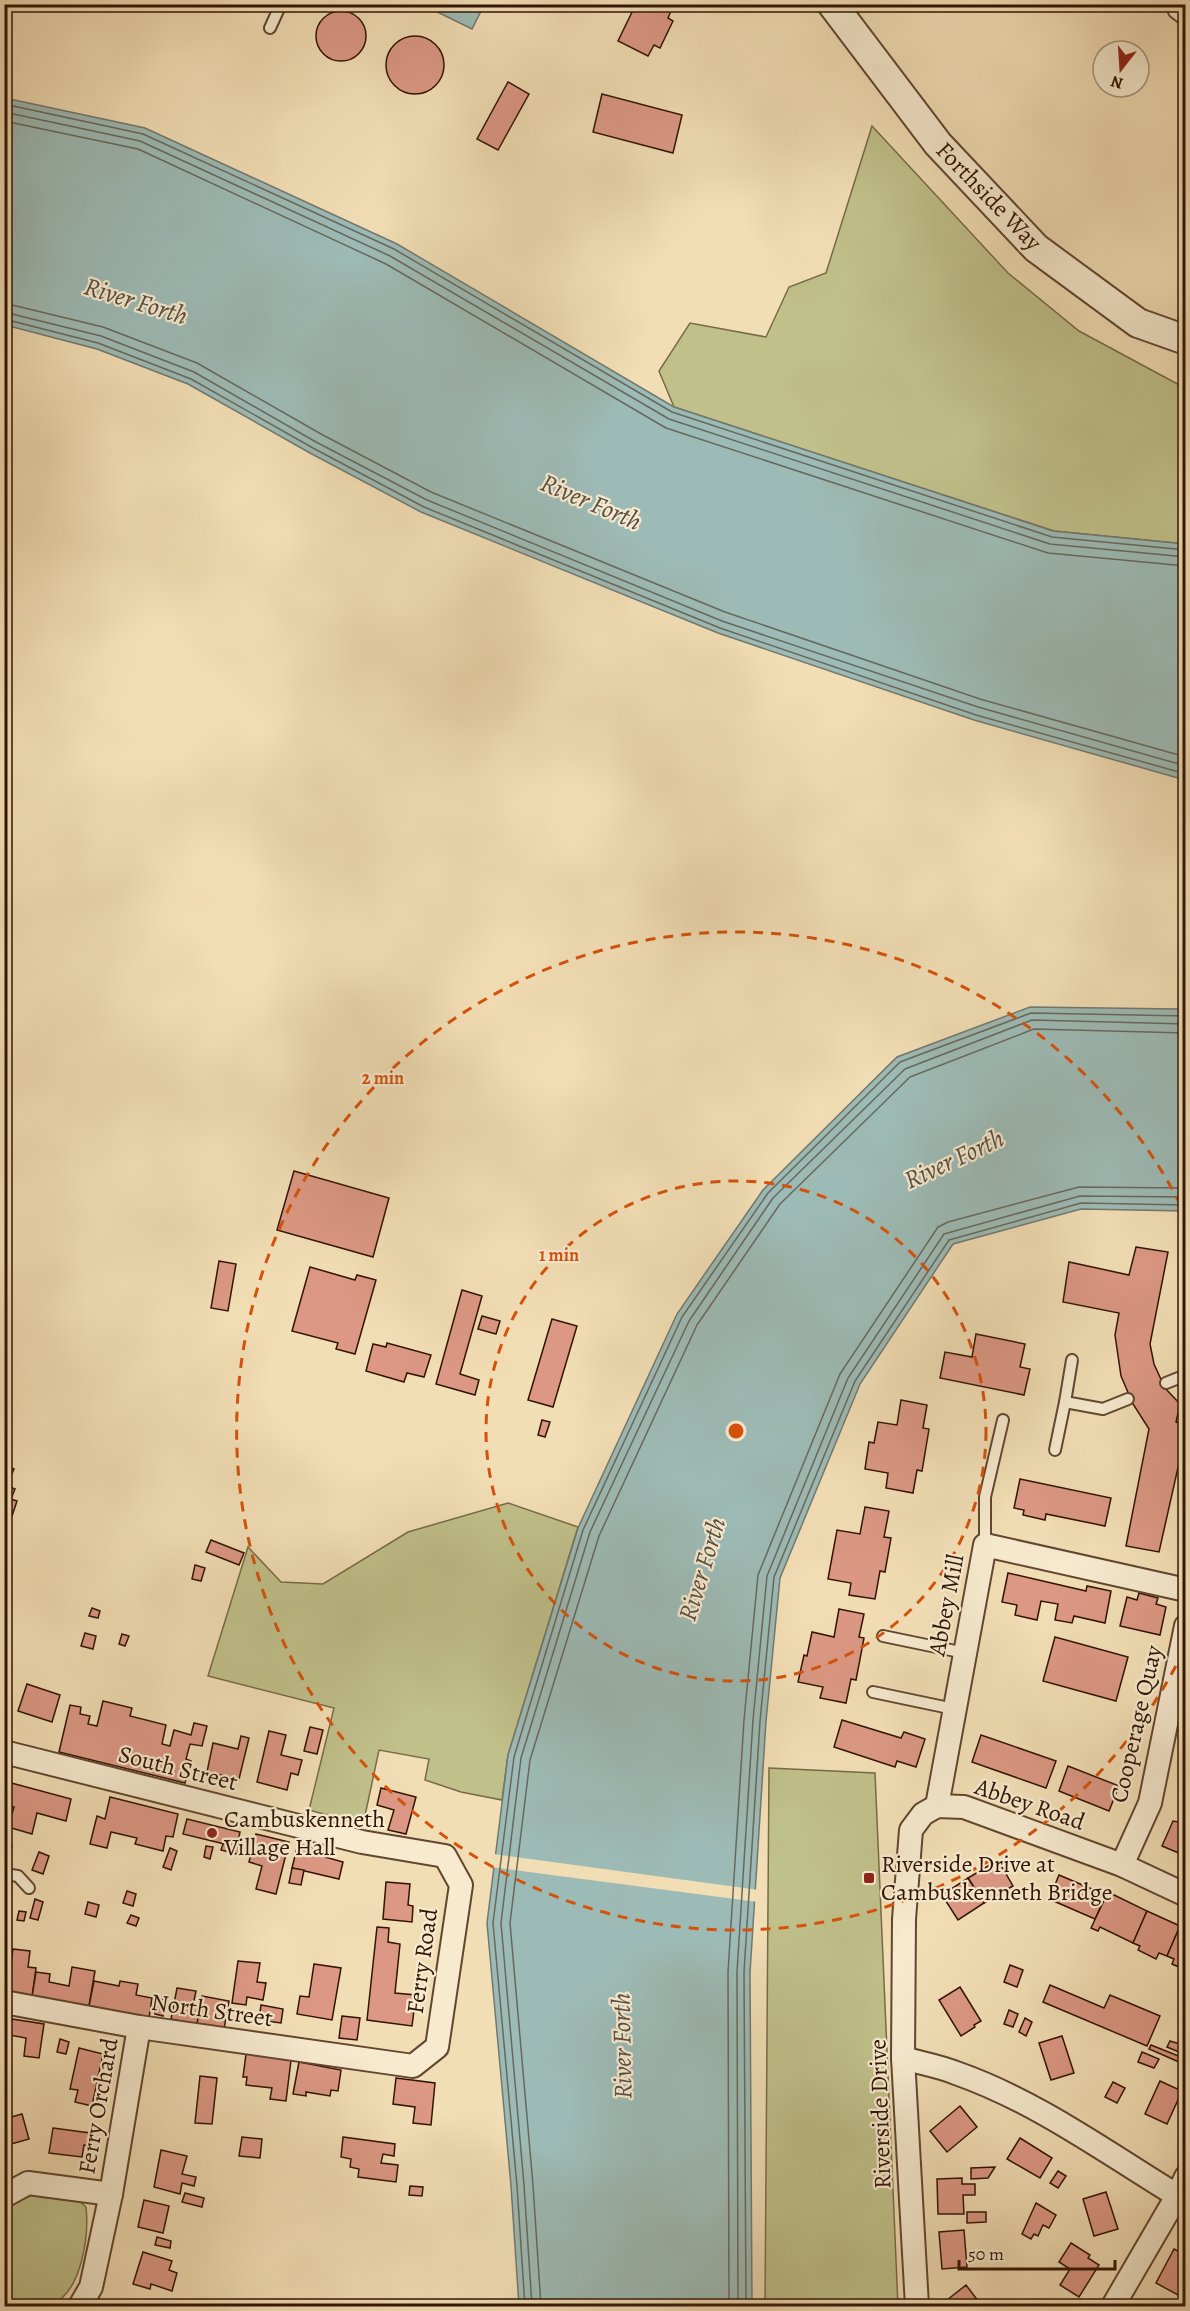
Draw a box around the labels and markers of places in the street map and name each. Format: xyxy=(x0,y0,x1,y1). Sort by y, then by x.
centre of rings xyxy=(726,1421,746,1441)
place label: Cambuskenneth Village Hall xyxy=(223,1803,385,1863)
marker: Cambuskenneth Village Hall xyxy=(205,1826,219,1840)
place label: Riverside Drive at Cambuskenneth Bridge xyxy=(881,1848,1112,1908)
marker: Riverside Drive at Cambuskenneth Bridge xyxy=(862,1871,876,1885)

